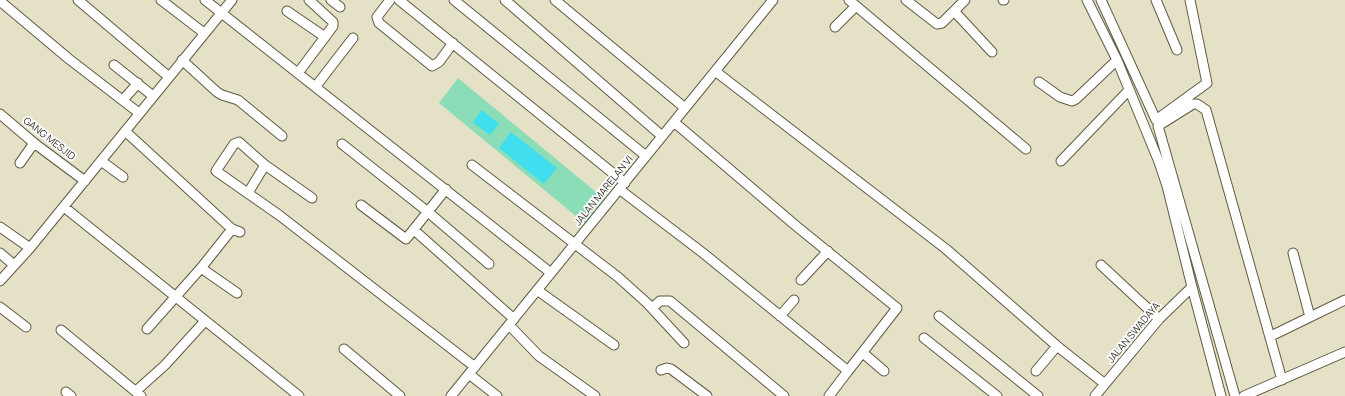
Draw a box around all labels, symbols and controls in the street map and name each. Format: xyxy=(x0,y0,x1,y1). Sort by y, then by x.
street label: GANG MESJID xyxy=(21,115,77,163)
street label: JALAN MARELAN VI xyxy=(572,154,636,228)
street label: JALAN SWADAYA xyxy=(1105,300,1163,366)

